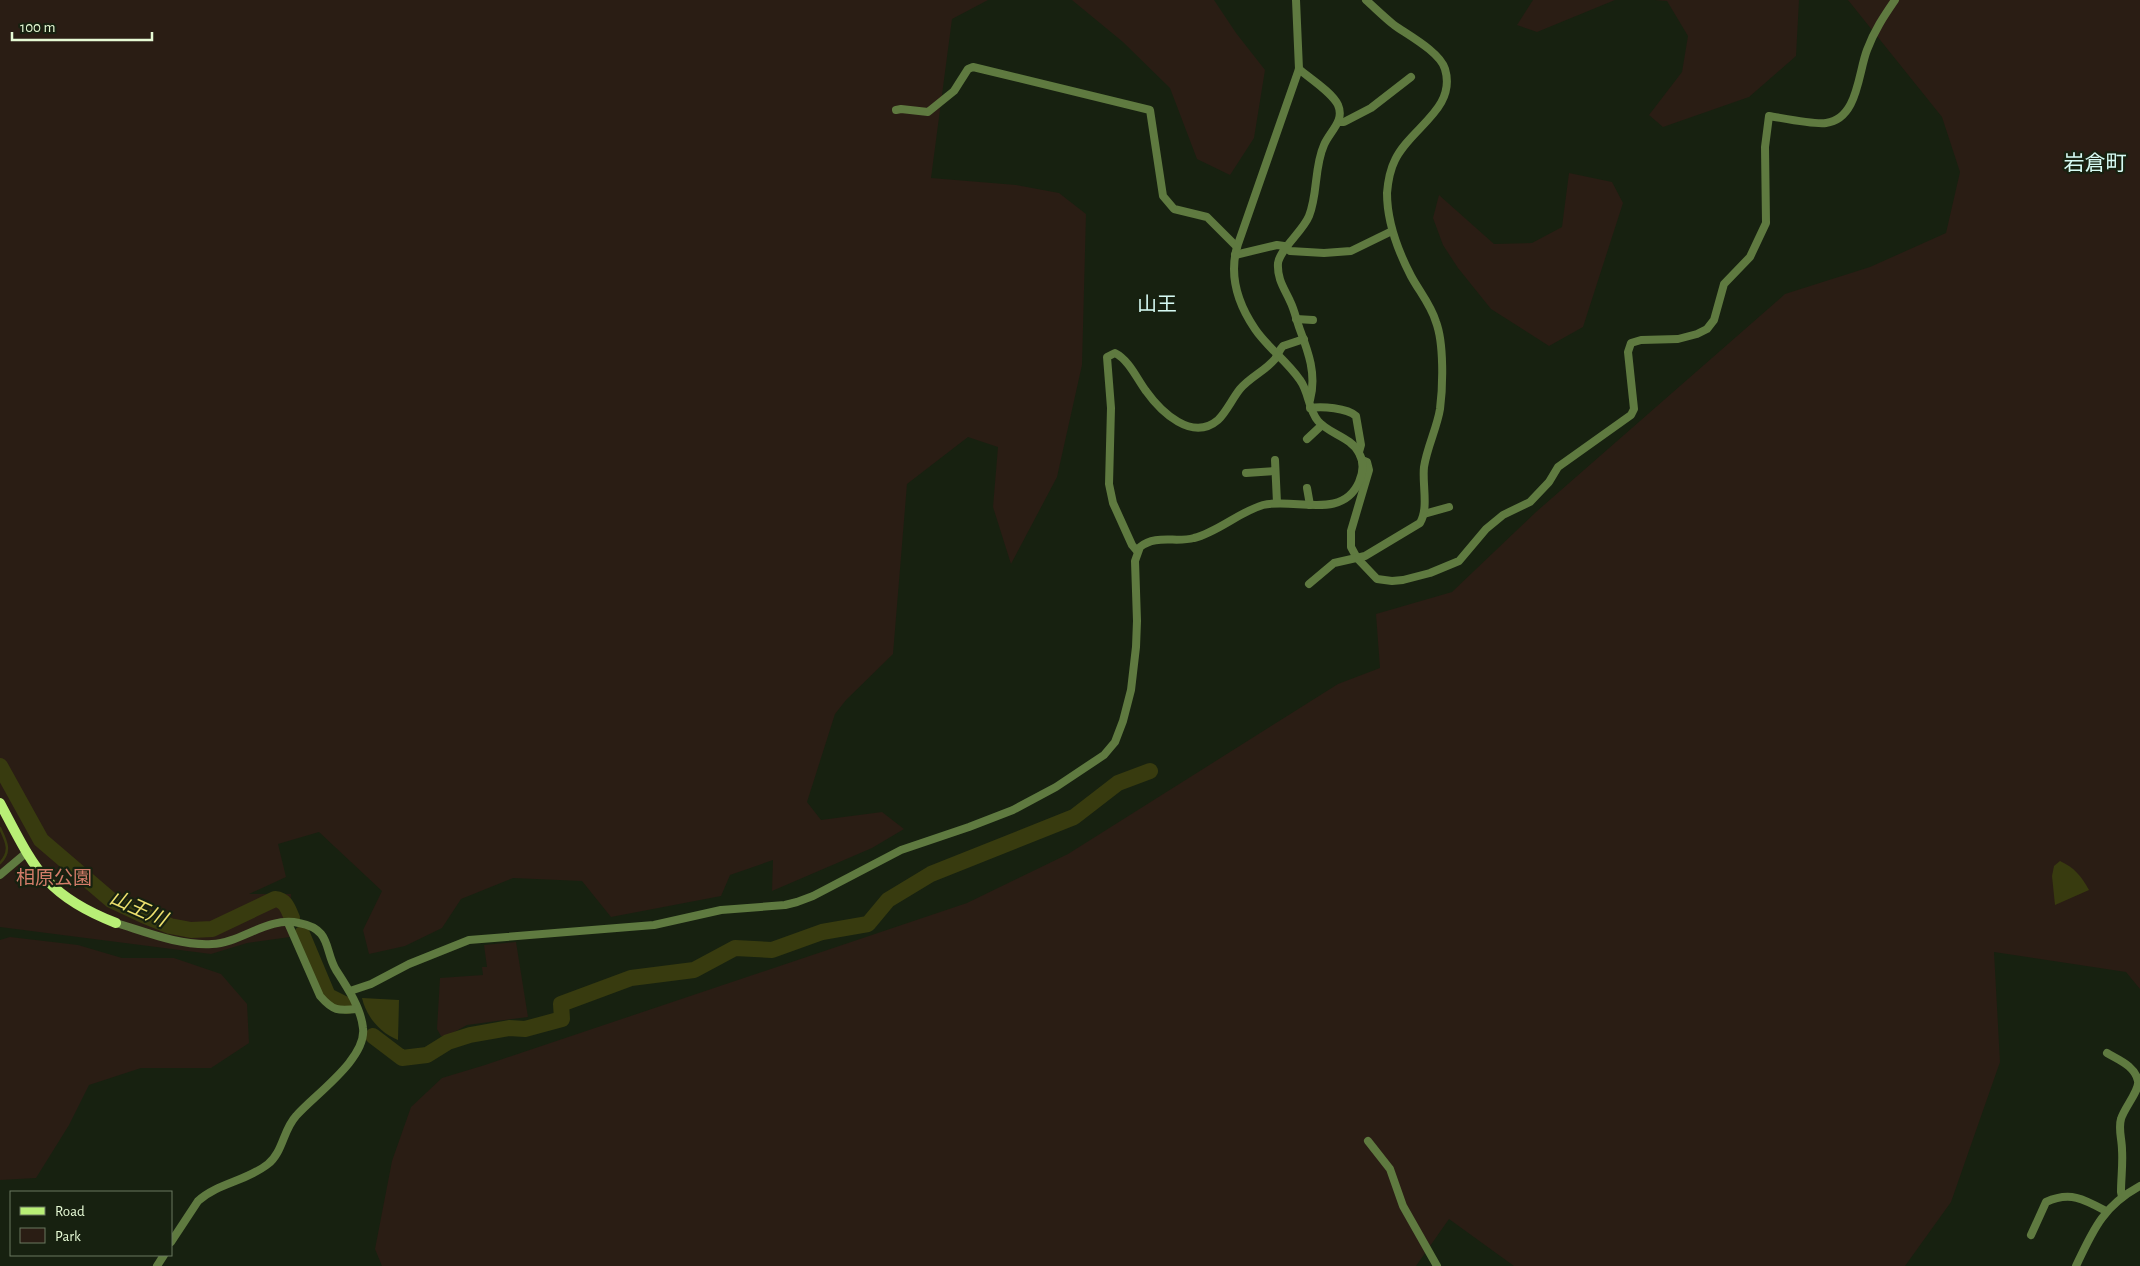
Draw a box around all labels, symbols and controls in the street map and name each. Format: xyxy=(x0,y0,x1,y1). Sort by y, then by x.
scale bar xyxy=(12,10,152,42)
text: 100 m xyxy=(20,20,55,35)
district label: 岩倉町 xyxy=(2064,152,2127,174)
district label: 山王 xyxy=(1137,294,1177,315)
park label: 相原公園 xyxy=(16,868,92,888)
water label: 山王川 xyxy=(107,887,172,931)
legend xyxy=(10,1191,172,1256)
text: Road xyxy=(55,1204,85,1219)
text: Park xyxy=(55,1229,81,1244)

